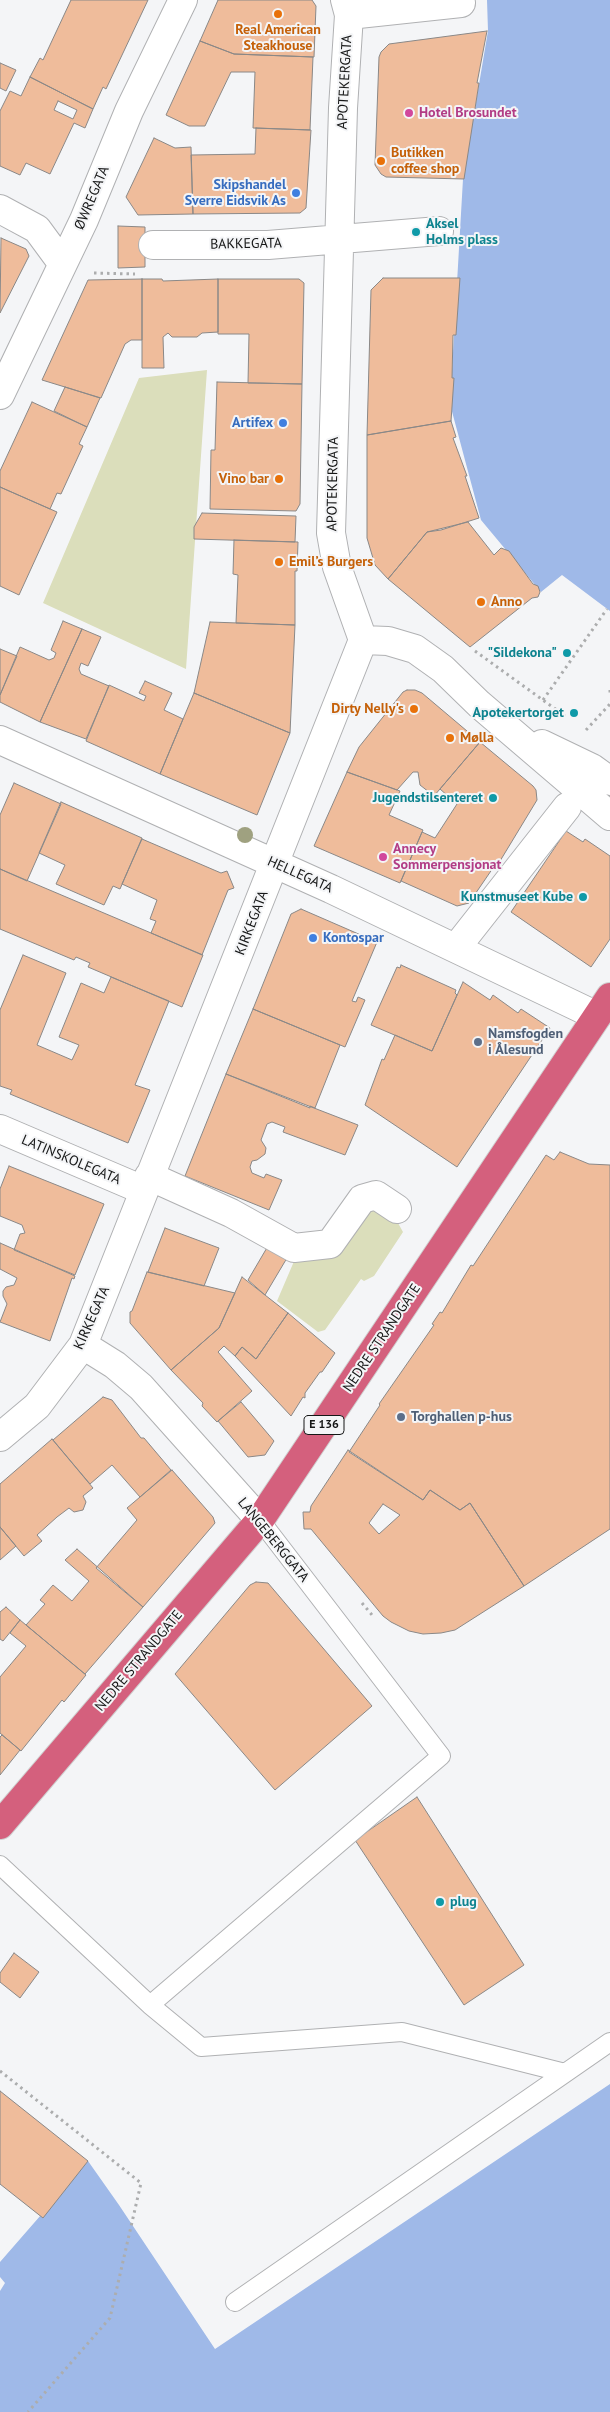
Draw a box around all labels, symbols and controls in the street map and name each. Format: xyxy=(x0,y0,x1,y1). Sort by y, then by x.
marker: Real American Steakhouse xyxy=(272,8,284,20)
place label: Real American Steakhouse xyxy=(235,22,321,54)
street label: APOTEKERGATA xyxy=(334,34,356,130)
place label: Hotel Brosundet xyxy=(419,105,517,121)
marker: Hotel Brosundet xyxy=(403,107,415,119)
place label: Butikken coffee shop xyxy=(391,145,459,178)
marker: Butikken coffee shop xyxy=(375,155,387,167)
street label: ØWREGATA xyxy=(71,164,113,232)
place label: Skipshandel Sverre Eidsvik As xyxy=(185,177,286,210)
marker: Skipshandel Sverre Eidsvik As xyxy=(290,187,302,199)
place label: Aksel Holms plass xyxy=(426,216,498,248)
marker: Aksel Holms plass xyxy=(410,226,422,238)
street label: BAKKEGATA xyxy=(210,235,282,253)
place label: Artifex xyxy=(232,415,273,431)
marker: Artifex xyxy=(277,417,289,429)
street label: APOTEKERGATA xyxy=(324,437,342,531)
place label: Vino bar xyxy=(219,471,269,487)
marker: Vino bar xyxy=(273,473,285,485)
place label: Emil’s Burgers xyxy=(289,554,373,570)
marker: Emil’s Burgers xyxy=(273,556,285,568)
place label: Anno xyxy=(491,594,522,610)
marker: Anno xyxy=(475,596,487,608)
place label: "Sildekona" xyxy=(488,645,557,661)
marker: "Sildekona" xyxy=(561,647,573,659)
place label: Dirty Nelly's xyxy=(331,701,404,717)
marker: Dirty Nelly's xyxy=(408,703,420,715)
place label: Apotekertorget xyxy=(473,705,564,721)
marker: Apotekertorget xyxy=(568,707,580,719)
place label: Mølla xyxy=(460,730,494,746)
marker: Mølla xyxy=(444,732,456,744)
place label: Jugendstilsenteret xyxy=(373,790,483,806)
marker: Jugendstilsenteret xyxy=(487,792,499,804)
place label: Annecy Sommerpensjonat xyxy=(393,841,501,874)
marker: Annecy Sommerpensjonat xyxy=(377,851,389,863)
street label: HELLEGATA xyxy=(265,853,335,897)
street label: KIRKEGATA xyxy=(232,888,272,958)
place label: Kunstmuseet Kube xyxy=(461,889,573,905)
marker: Kunstmuseet Kube xyxy=(577,891,589,903)
place label: Kontospar xyxy=(323,930,384,946)
marker: Kontospar xyxy=(307,932,319,944)
place label: Namsfogden i Ålesund xyxy=(488,1026,563,1058)
marker: Namsfogden i Ålesund xyxy=(472,1036,484,1048)
street label: LATINSKOLEGATA xyxy=(19,1132,123,1188)
street label: NEDRE STRANDGATE xyxy=(340,1281,424,1395)
street label: KIRKEGATA xyxy=(71,1284,113,1352)
place label: Torghallen p-hus xyxy=(411,1409,512,1425)
marker: Torghallen p-hus xyxy=(395,1411,407,1423)
road number: E 136 xyxy=(304,1416,344,1434)
street label: LANGEBERGGATA xyxy=(234,1494,312,1586)
street label: NEDRE STRANDGATE xyxy=(92,1607,186,1715)
place label: plug xyxy=(450,1894,477,1910)
marker: plug xyxy=(434,1896,446,1908)

